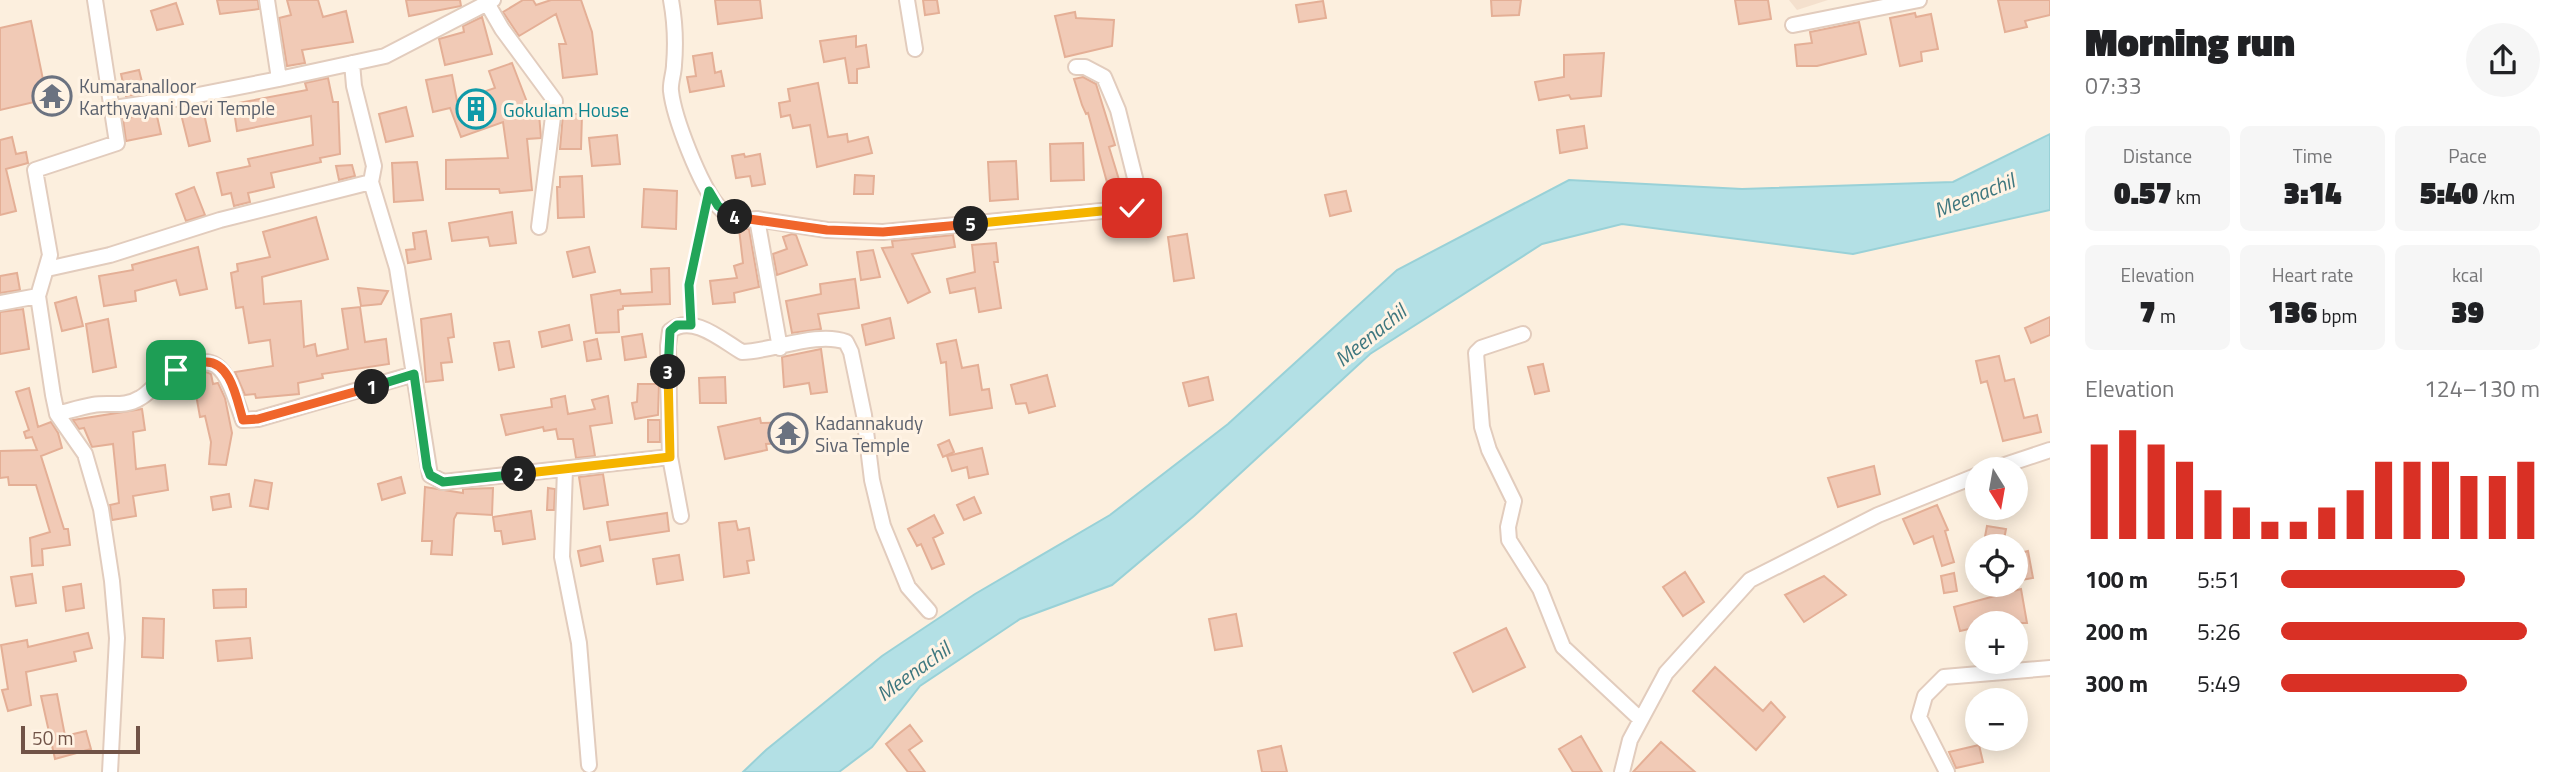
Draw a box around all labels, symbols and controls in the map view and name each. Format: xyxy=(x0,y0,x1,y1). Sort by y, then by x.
text: Morning run xyxy=(2085,13,2295,71)
button: share xyxy=(2466,23,2540,97)
text: 07:33 xyxy=(2085,68,2142,103)
place label: Kumaranalloor Karthyayani Devi Temple xyxy=(79,71,275,122)
temple icon: Kumaranalloor Karthyayani Devi Temple xyxy=(31,75,73,117)
building icon: Gokulam House xyxy=(455,88,497,130)
place label: Gokulam House xyxy=(503,95,629,124)
text: Distance xyxy=(2123,141,2192,170)
text: Time xyxy=(2293,141,2332,170)
text: Pace xyxy=(2448,141,2487,170)
water label: Meenachil xyxy=(1929,163,2021,226)
text: 0.57 xyxy=(2114,170,2172,216)
text: 3:14 xyxy=(2283,170,2342,216)
text: 5:40 xyxy=(2420,170,2478,216)
pin xyxy=(1102,178,1162,238)
text: km xyxy=(2172,182,2201,211)
text: /km xyxy=(2478,182,2515,211)
icon: check xyxy=(1113,189,1151,227)
pin: 4 xyxy=(718,200,752,234)
text: 4 xyxy=(729,202,740,231)
pin: 5 xyxy=(954,206,988,242)
text: 5 xyxy=(965,209,976,238)
text: Elevation xyxy=(2121,260,2194,289)
text: Heart rate xyxy=(2272,260,2353,289)
text: kcal xyxy=(2452,260,2483,289)
text: 7 xyxy=(2139,289,2156,335)
text: 136 xyxy=(2268,289,2317,335)
text: 39 xyxy=(2451,289,2484,335)
water label: Meenachil xyxy=(1327,294,1415,374)
text: m xyxy=(2156,301,2176,330)
text: bpm xyxy=(2317,301,2357,330)
pin xyxy=(146,340,206,400)
icon: arrive xyxy=(157,351,195,389)
pin: 3 xyxy=(650,354,686,390)
text: 3 xyxy=(662,357,673,386)
pin: 1 xyxy=(354,370,390,404)
text: Elevation xyxy=(2085,371,2174,406)
text: 124–130 m xyxy=(2424,371,2540,406)
text: 1 xyxy=(366,372,377,401)
place label: Kadannakudy Siva Temple xyxy=(815,408,923,459)
temple icon: Kadannakudy Siva Temple xyxy=(767,412,809,454)
pin: 2 xyxy=(502,456,536,491)
north arrow xyxy=(1965,457,2028,520)
map controls xyxy=(1965,457,2028,751)
text: 2 xyxy=(513,459,524,488)
button: locate xyxy=(1965,534,2028,597)
text: 100 m xyxy=(2085,562,2148,597)
text: 5:51 xyxy=(2197,562,2241,597)
button: + xyxy=(1965,611,2028,674)
text: 200 m xyxy=(2085,614,2148,649)
text: 5:26 xyxy=(2197,614,2241,649)
water label: Meenachil xyxy=(869,632,959,709)
text: 300 m xyxy=(2085,666,2148,701)
text: 5:49 xyxy=(2197,666,2241,701)
button: − xyxy=(1965,688,2028,751)
scale bar xyxy=(21,723,140,755)
text: 50 m xyxy=(32,723,73,752)

